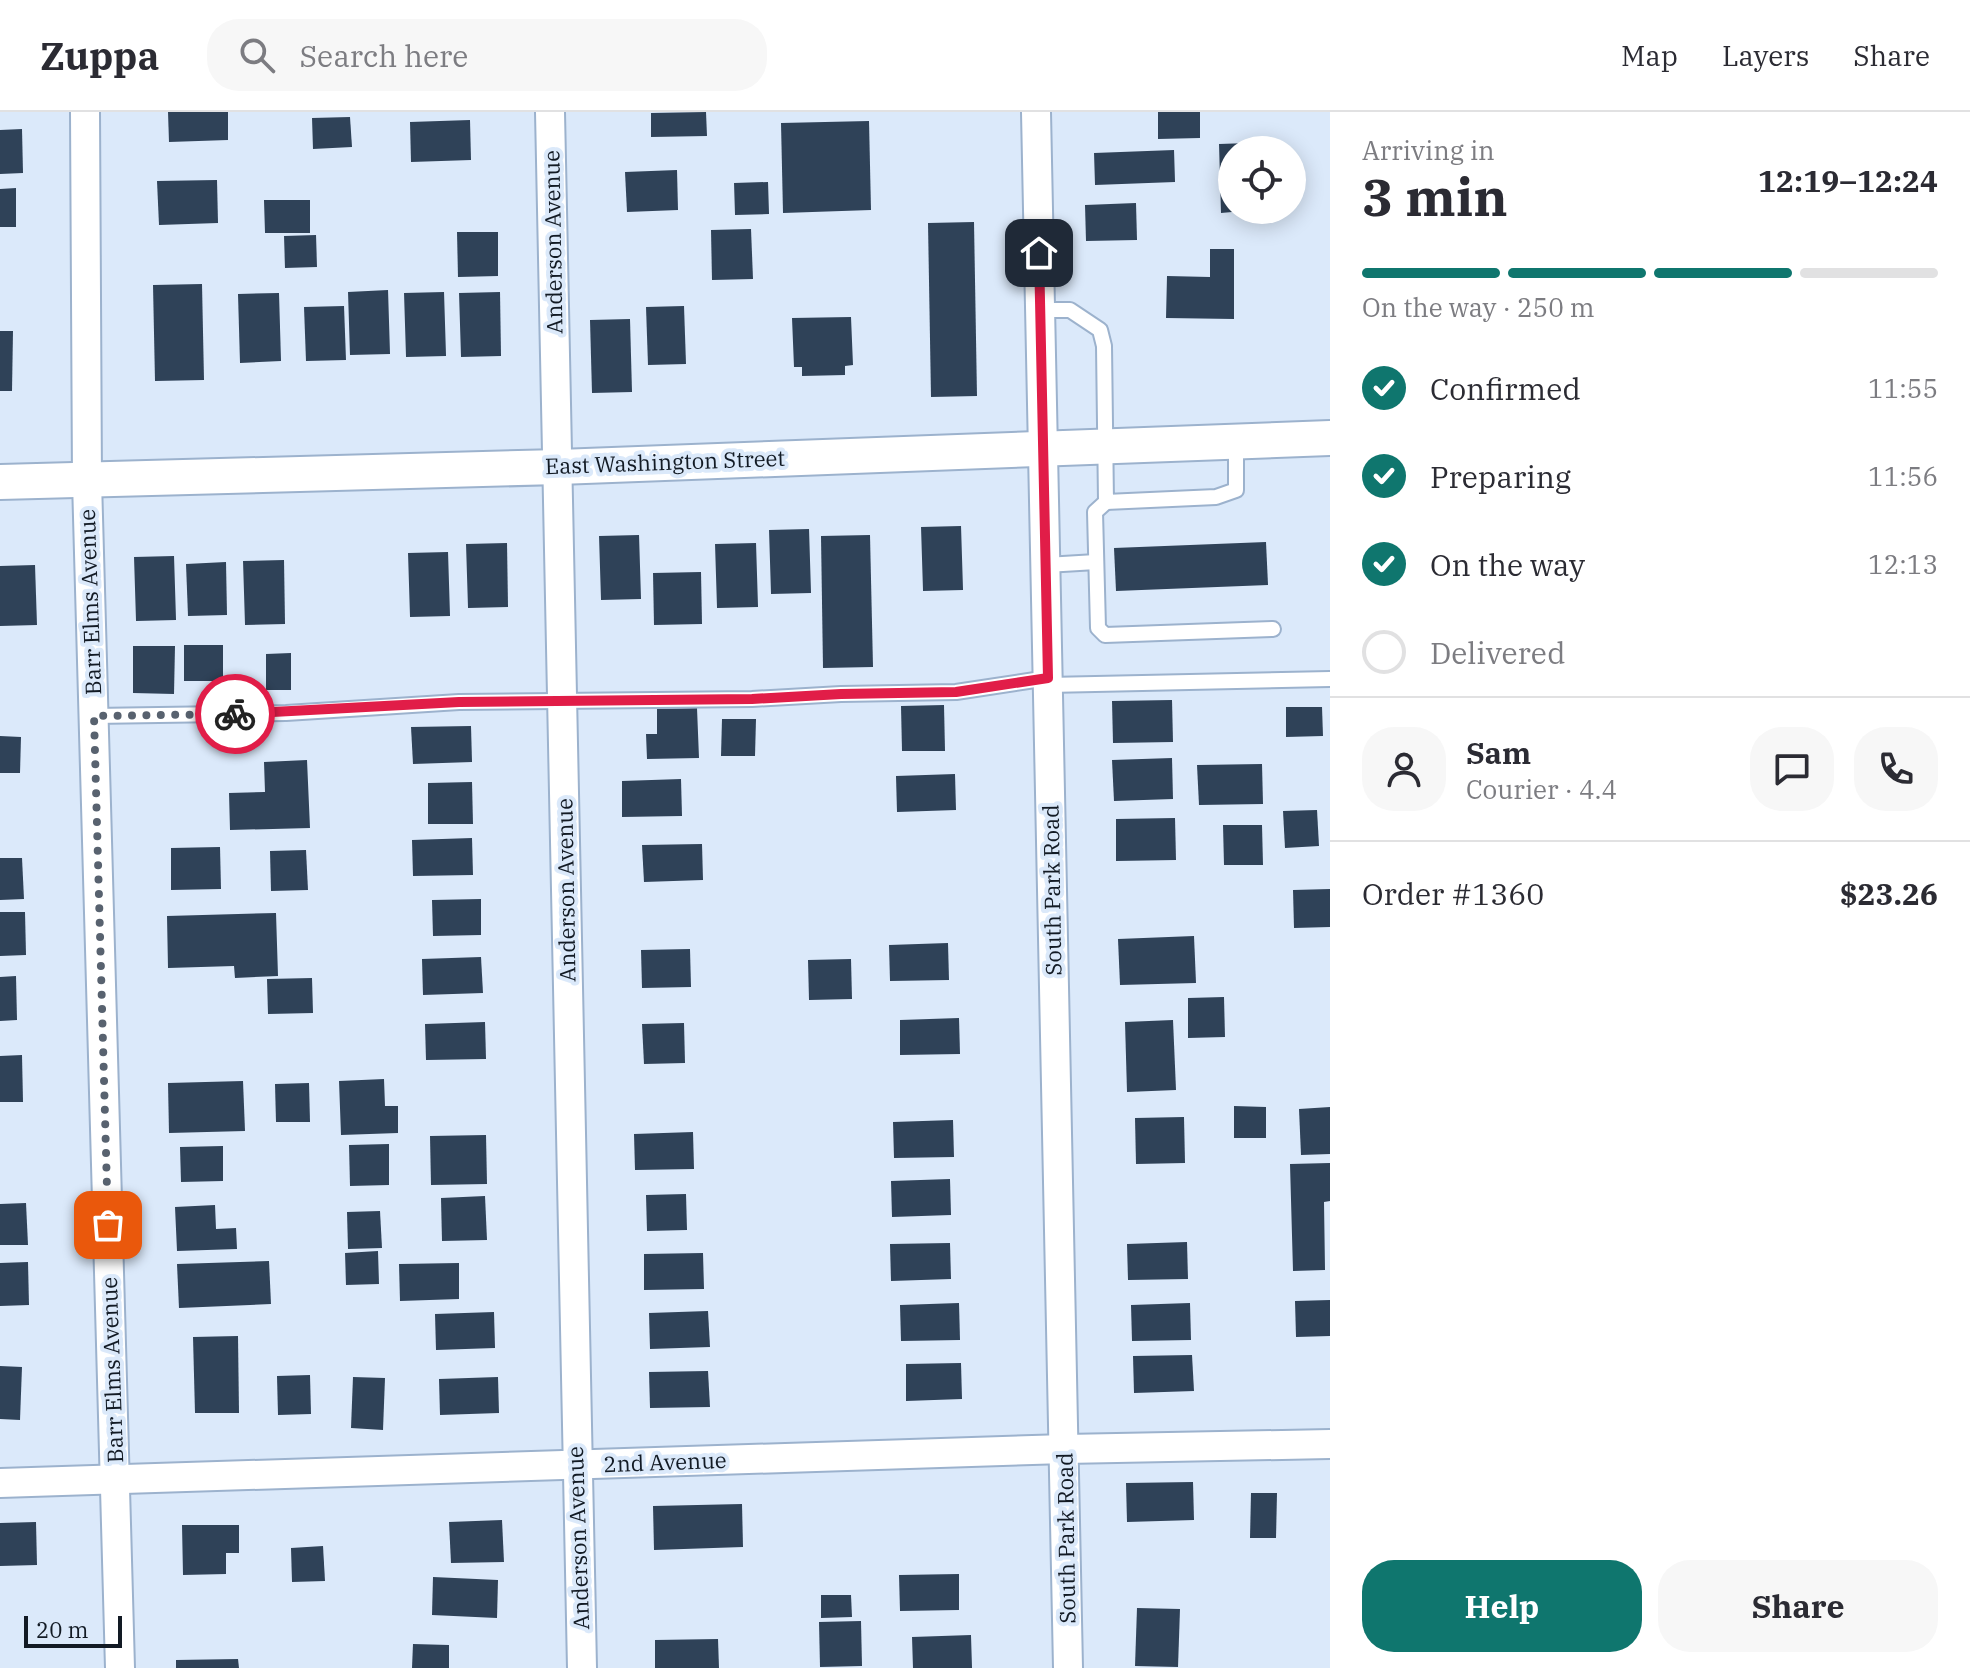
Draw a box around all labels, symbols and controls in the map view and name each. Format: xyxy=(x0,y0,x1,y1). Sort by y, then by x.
search box xyxy=(207,19,767,91)
text: Zuppa xyxy=(40,31,159,80)
icon: search xyxy=(235,33,279,77)
text: Search here xyxy=(299,36,468,75)
text: Map xyxy=(1621,37,1678,74)
text: Layers xyxy=(1722,37,1809,74)
text: Share xyxy=(1853,37,1930,74)
text: Arriving in xyxy=(1362,133,1495,167)
map controls xyxy=(1218,136,1306,224)
button: locate xyxy=(1218,136,1306,224)
street label: Anderson Avenue xyxy=(536,150,569,334)
text: 12:19–12:24 xyxy=(1758,161,1938,200)
text: 3 min xyxy=(1362,163,1508,230)
pin xyxy=(1005,219,1073,287)
icon: home xyxy=(1017,231,1061,275)
text: On the way · 250 m xyxy=(1362,290,1595,324)
icon: check xyxy=(1362,366,1406,410)
text: Confirmed xyxy=(1430,369,1581,408)
text: 11:55 xyxy=(1868,371,1938,405)
street label: East Washington Street xyxy=(544,443,786,480)
icon: check xyxy=(1362,454,1406,498)
text: Preparing xyxy=(1430,457,1571,496)
text: 11:56 xyxy=(1868,459,1938,493)
street label: Barr Elms Avenue xyxy=(72,508,107,696)
icon: check xyxy=(1362,542,1406,586)
text: On the way xyxy=(1430,545,1585,584)
text: 12:13 xyxy=(1868,547,1938,581)
text: Delivered xyxy=(1430,633,1565,672)
courier xyxy=(195,674,275,754)
icon: bike xyxy=(213,692,257,736)
button: person xyxy=(1362,727,1446,811)
button: chat xyxy=(1750,727,1834,811)
button: phone xyxy=(1854,727,1938,811)
text: Sam xyxy=(1466,733,1531,772)
text: Courier · 4.4 xyxy=(1466,772,1617,806)
street label: Anderson Avenue xyxy=(549,798,582,982)
street label: South Park Road xyxy=(1036,804,1067,976)
text: Order #1360 xyxy=(1362,874,1544,913)
text: $23.26 xyxy=(1840,874,1938,913)
pin xyxy=(74,1191,142,1259)
icon: bag xyxy=(86,1203,130,1247)
street label: Barr Elms Avenue xyxy=(94,1276,129,1464)
street label: 2nd Avenue xyxy=(603,1445,727,1478)
street label: Anderson Avenue xyxy=(560,1446,595,1630)
street label: South Park Road xyxy=(1050,1452,1081,1624)
button: Help xyxy=(1362,1560,1642,1652)
button: Share xyxy=(1658,1560,1938,1652)
scale bar xyxy=(24,1612,122,1648)
text: 20 m xyxy=(36,1615,88,1644)

